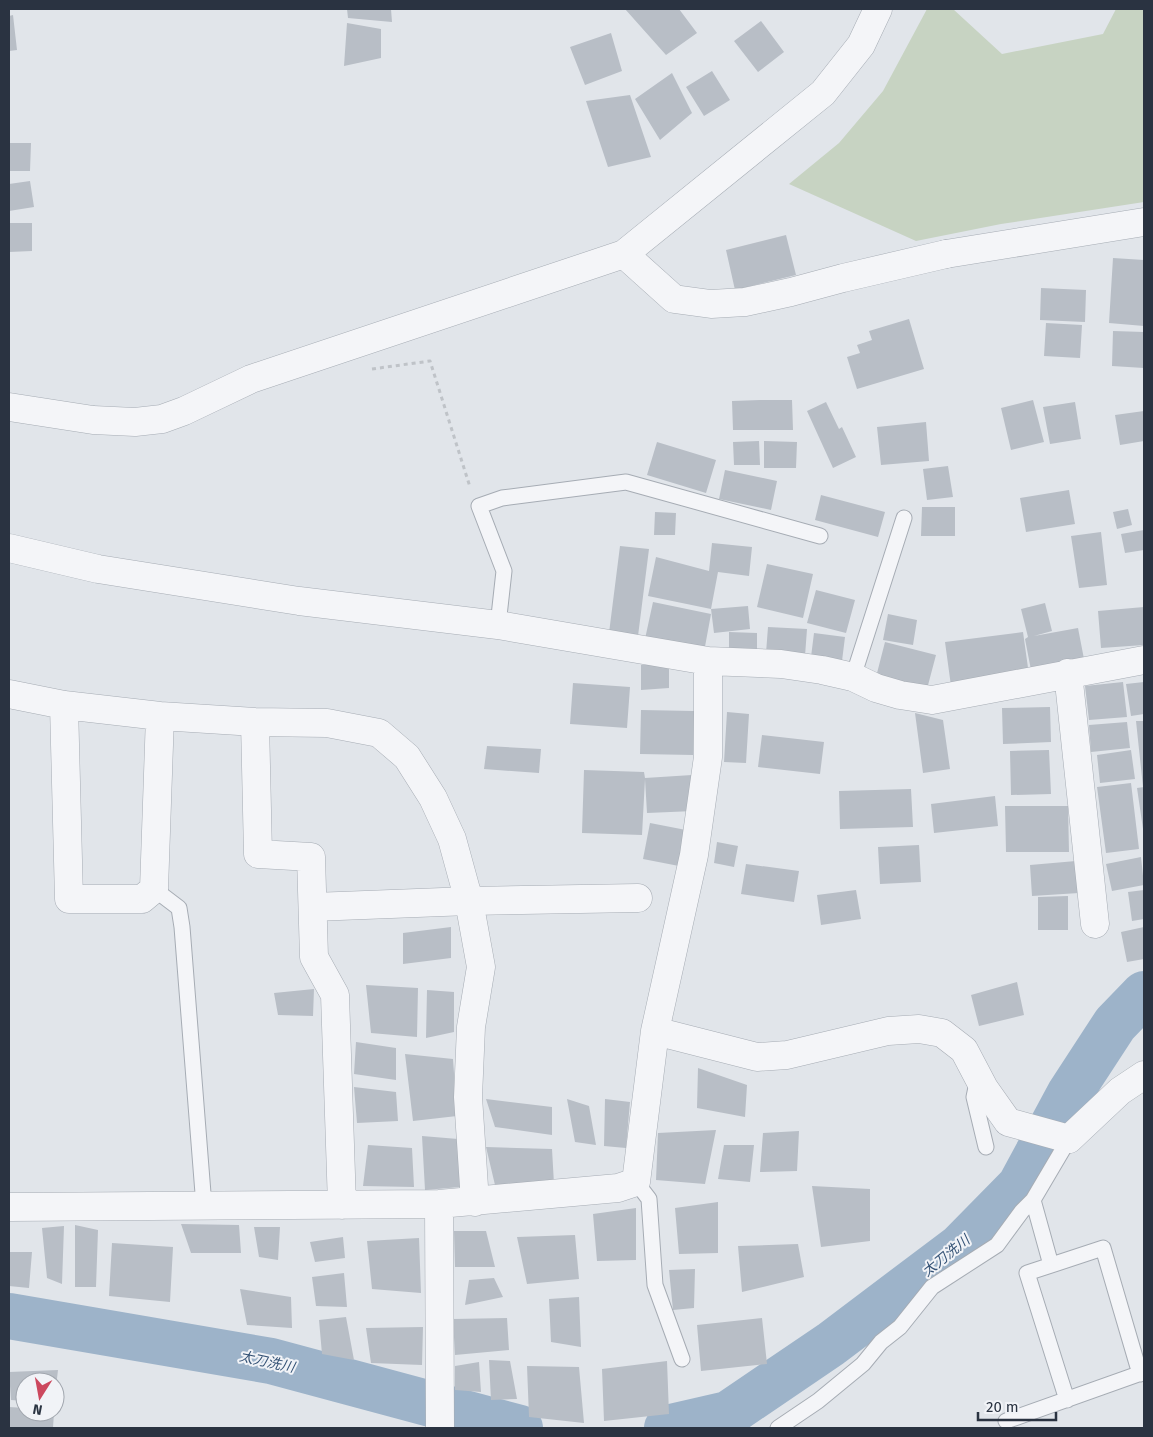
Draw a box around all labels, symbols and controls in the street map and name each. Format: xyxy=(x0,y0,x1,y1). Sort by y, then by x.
water label: 太刀洗川 xyxy=(919,1231,975,1280)
water label: 太刀洗川 xyxy=(238,1348,298,1377)
north arrow xyxy=(15,1372,65,1422)
scale bar xyxy=(978,1390,1056,1422)
text: 20 m xyxy=(986,1398,1019,1416)
text: N xyxy=(31,1400,44,1419)

